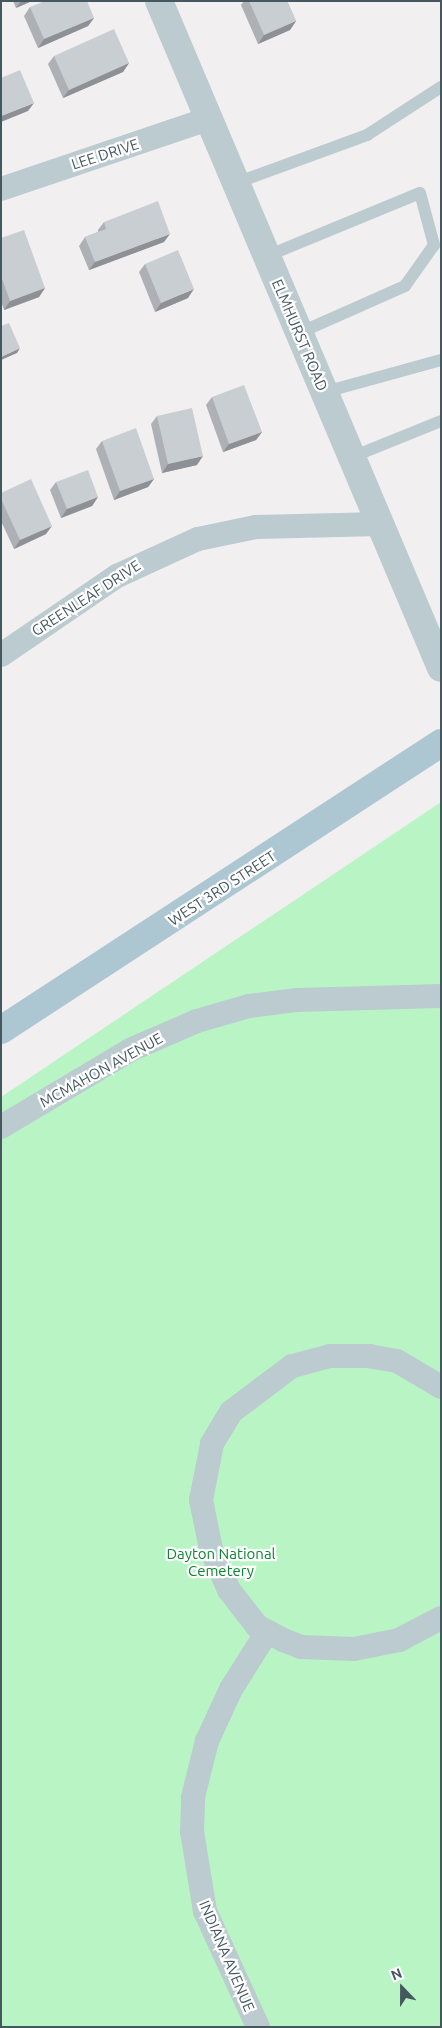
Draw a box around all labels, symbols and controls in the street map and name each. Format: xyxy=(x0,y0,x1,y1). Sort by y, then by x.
street label: LEE DRIVE xyxy=(69,135,141,173)
street label: ELMHURST ROAD xyxy=(268,276,332,394)
street label: GREENLEAF DRIVE xyxy=(28,556,144,640)
street label: WEST 3RD STREET xyxy=(165,847,279,929)
street label: MCMAHON AVENUE xyxy=(36,1029,166,1111)
park label: Dayton National Cemetery xyxy=(166,1544,276,1579)
street label: INDIANA AVENUE xyxy=(195,1898,259,2014)
north arrow xyxy=(377,1963,427,2013)
text: N xyxy=(389,1965,404,1983)

